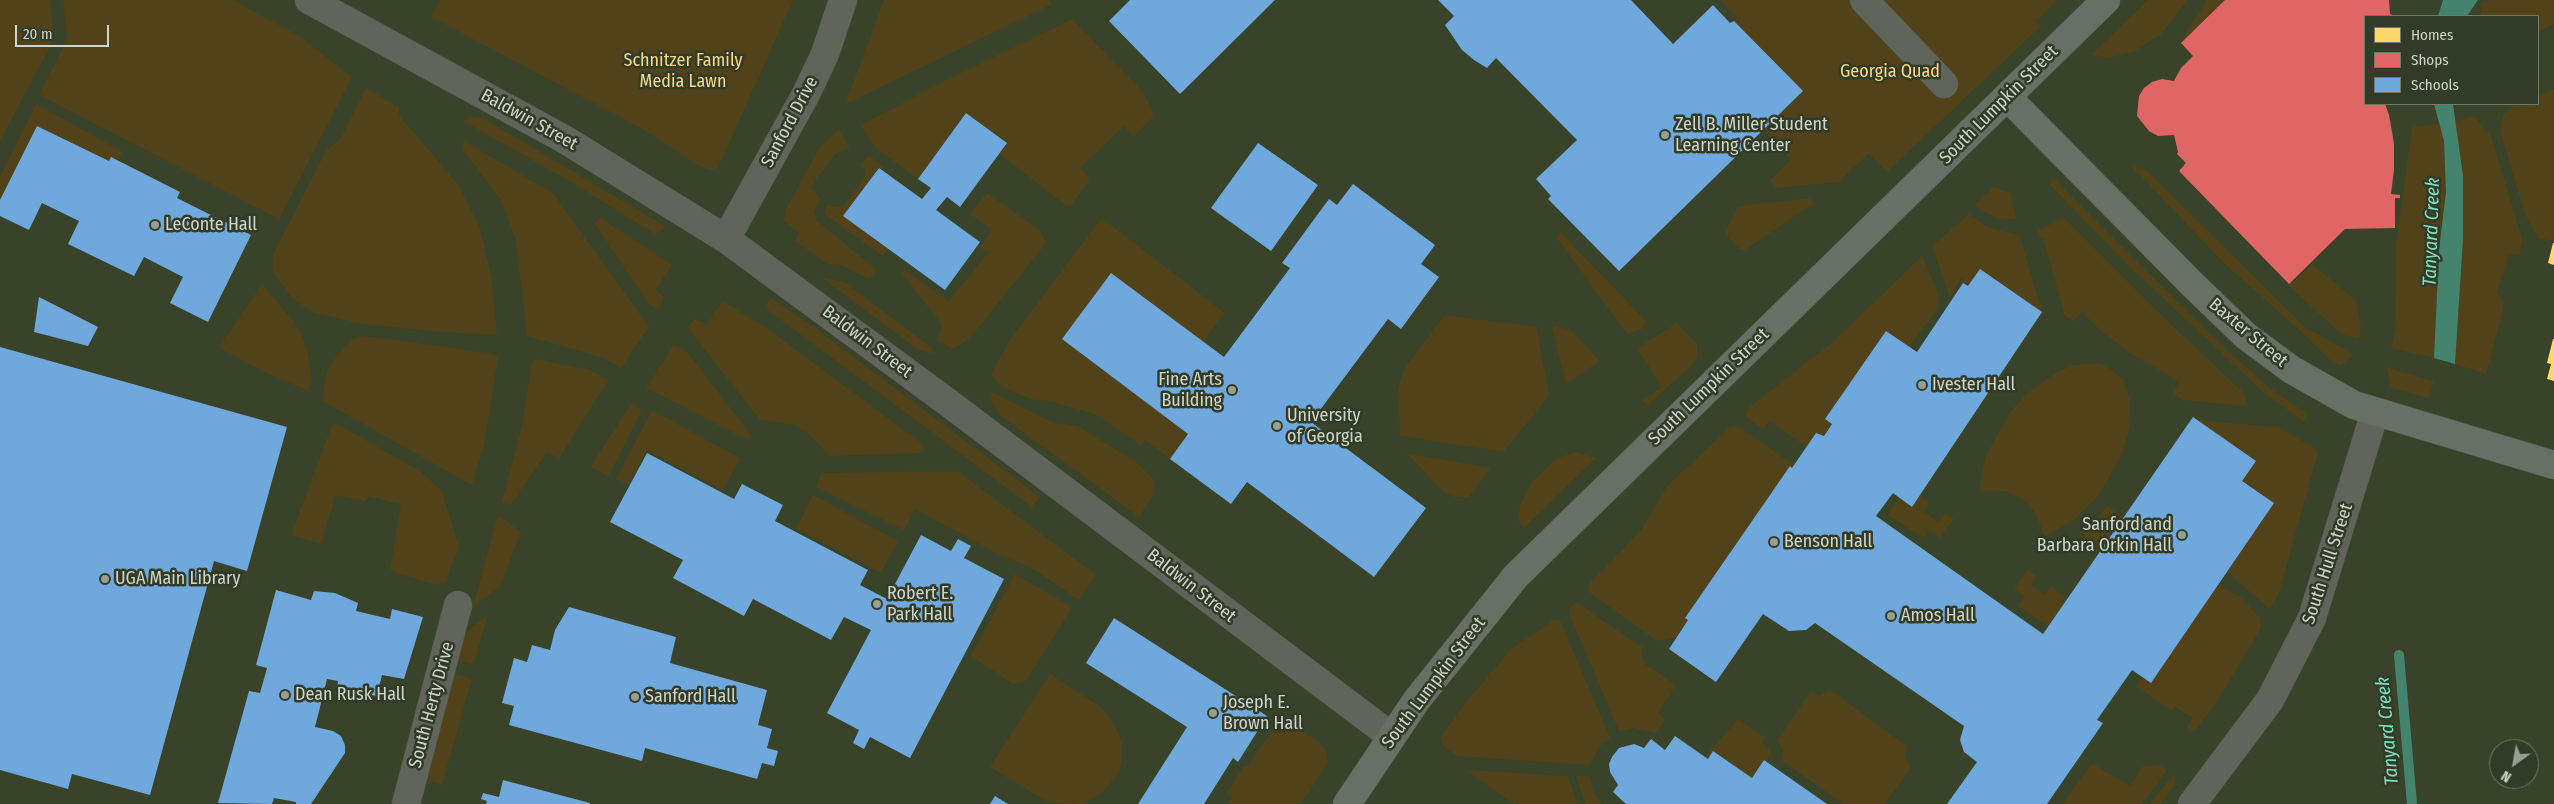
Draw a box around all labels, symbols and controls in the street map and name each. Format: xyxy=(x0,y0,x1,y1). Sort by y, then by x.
scale bar xyxy=(18,15,111,47)
legend xyxy=(2364,15,2539,105)
text: 20 m xyxy=(23,25,53,43)
text: Homes xyxy=(2411,26,2453,44)
street label: South Lumpkin Street xyxy=(1935,41,2063,169)
park label: Schnitzer Family Media Lawn xyxy=(623,50,743,92)
text: Shops xyxy=(2411,51,2449,69)
park label: Georgia Quad xyxy=(1840,61,1940,83)
street label: Sanford Drive xyxy=(757,73,823,171)
text: Schools xyxy=(2411,76,2459,94)
street label: Baldwin Street xyxy=(477,85,581,155)
place label: Zell B. Miller Student Learning Center xyxy=(1675,114,1828,156)
marker: Zell B. Miller Student Learning Center xyxy=(1659,129,1671,141)
water label: Tanyard Creek xyxy=(2419,177,2445,287)
place label: LeConte Hall xyxy=(165,214,257,236)
marker: LeConte Hall xyxy=(149,219,161,231)
street label: Baxter Street xyxy=(2204,294,2292,372)
street label: Baldwin Street xyxy=(818,301,916,383)
street label: South Lumpkin Street xyxy=(1644,324,1774,450)
place label: Fine Arts Building xyxy=(1158,369,1222,412)
place label: Ivester Hall xyxy=(1932,374,2015,396)
marker: Ivester Hall xyxy=(1916,379,1928,391)
marker: Fine Arts Building xyxy=(1226,384,1238,396)
place label: University of Georgia xyxy=(1287,405,1363,448)
marker: University of Georgia xyxy=(1271,420,1283,432)
street label: South Hull Street xyxy=(2298,501,2358,627)
place label: Sanford and Barbara Orkin Hall xyxy=(2037,514,2172,556)
marker: Sanford and Barbara Orkin Hall xyxy=(2176,529,2188,541)
place label: Benson Hall xyxy=(1784,531,1872,553)
marker: Benson Hall xyxy=(1768,536,1780,548)
street label: Baldwin Street xyxy=(1142,545,1240,627)
place label: UGA Main Library xyxy=(115,568,240,590)
marker: UGA Main Library xyxy=(99,573,111,585)
place label: Robert E. Park Hall xyxy=(887,583,953,626)
marker: Robert E. Park Hall xyxy=(871,598,883,610)
place label: Amos Hall xyxy=(1901,605,1975,627)
marker: Amos Hall xyxy=(1885,610,1897,622)
street label: South Lumpkin Street xyxy=(1378,613,1490,753)
street label: South Herty Drive xyxy=(405,640,459,770)
water label: Tanyard Creek xyxy=(2372,676,2404,786)
place label: Dean Rusk Hall xyxy=(295,684,405,706)
place label: Sanford Hall xyxy=(645,686,736,708)
marker: Dean Rusk Hall xyxy=(279,689,291,701)
marker: Sanford Hall xyxy=(629,691,641,703)
place label: Joseph E. Brown Hall xyxy=(1223,692,1303,734)
marker: Joseph E. Brown Hall xyxy=(1207,707,1219,719)
north arrow xyxy=(2489,739,2539,789)
text: N xyxy=(2498,767,2514,786)

